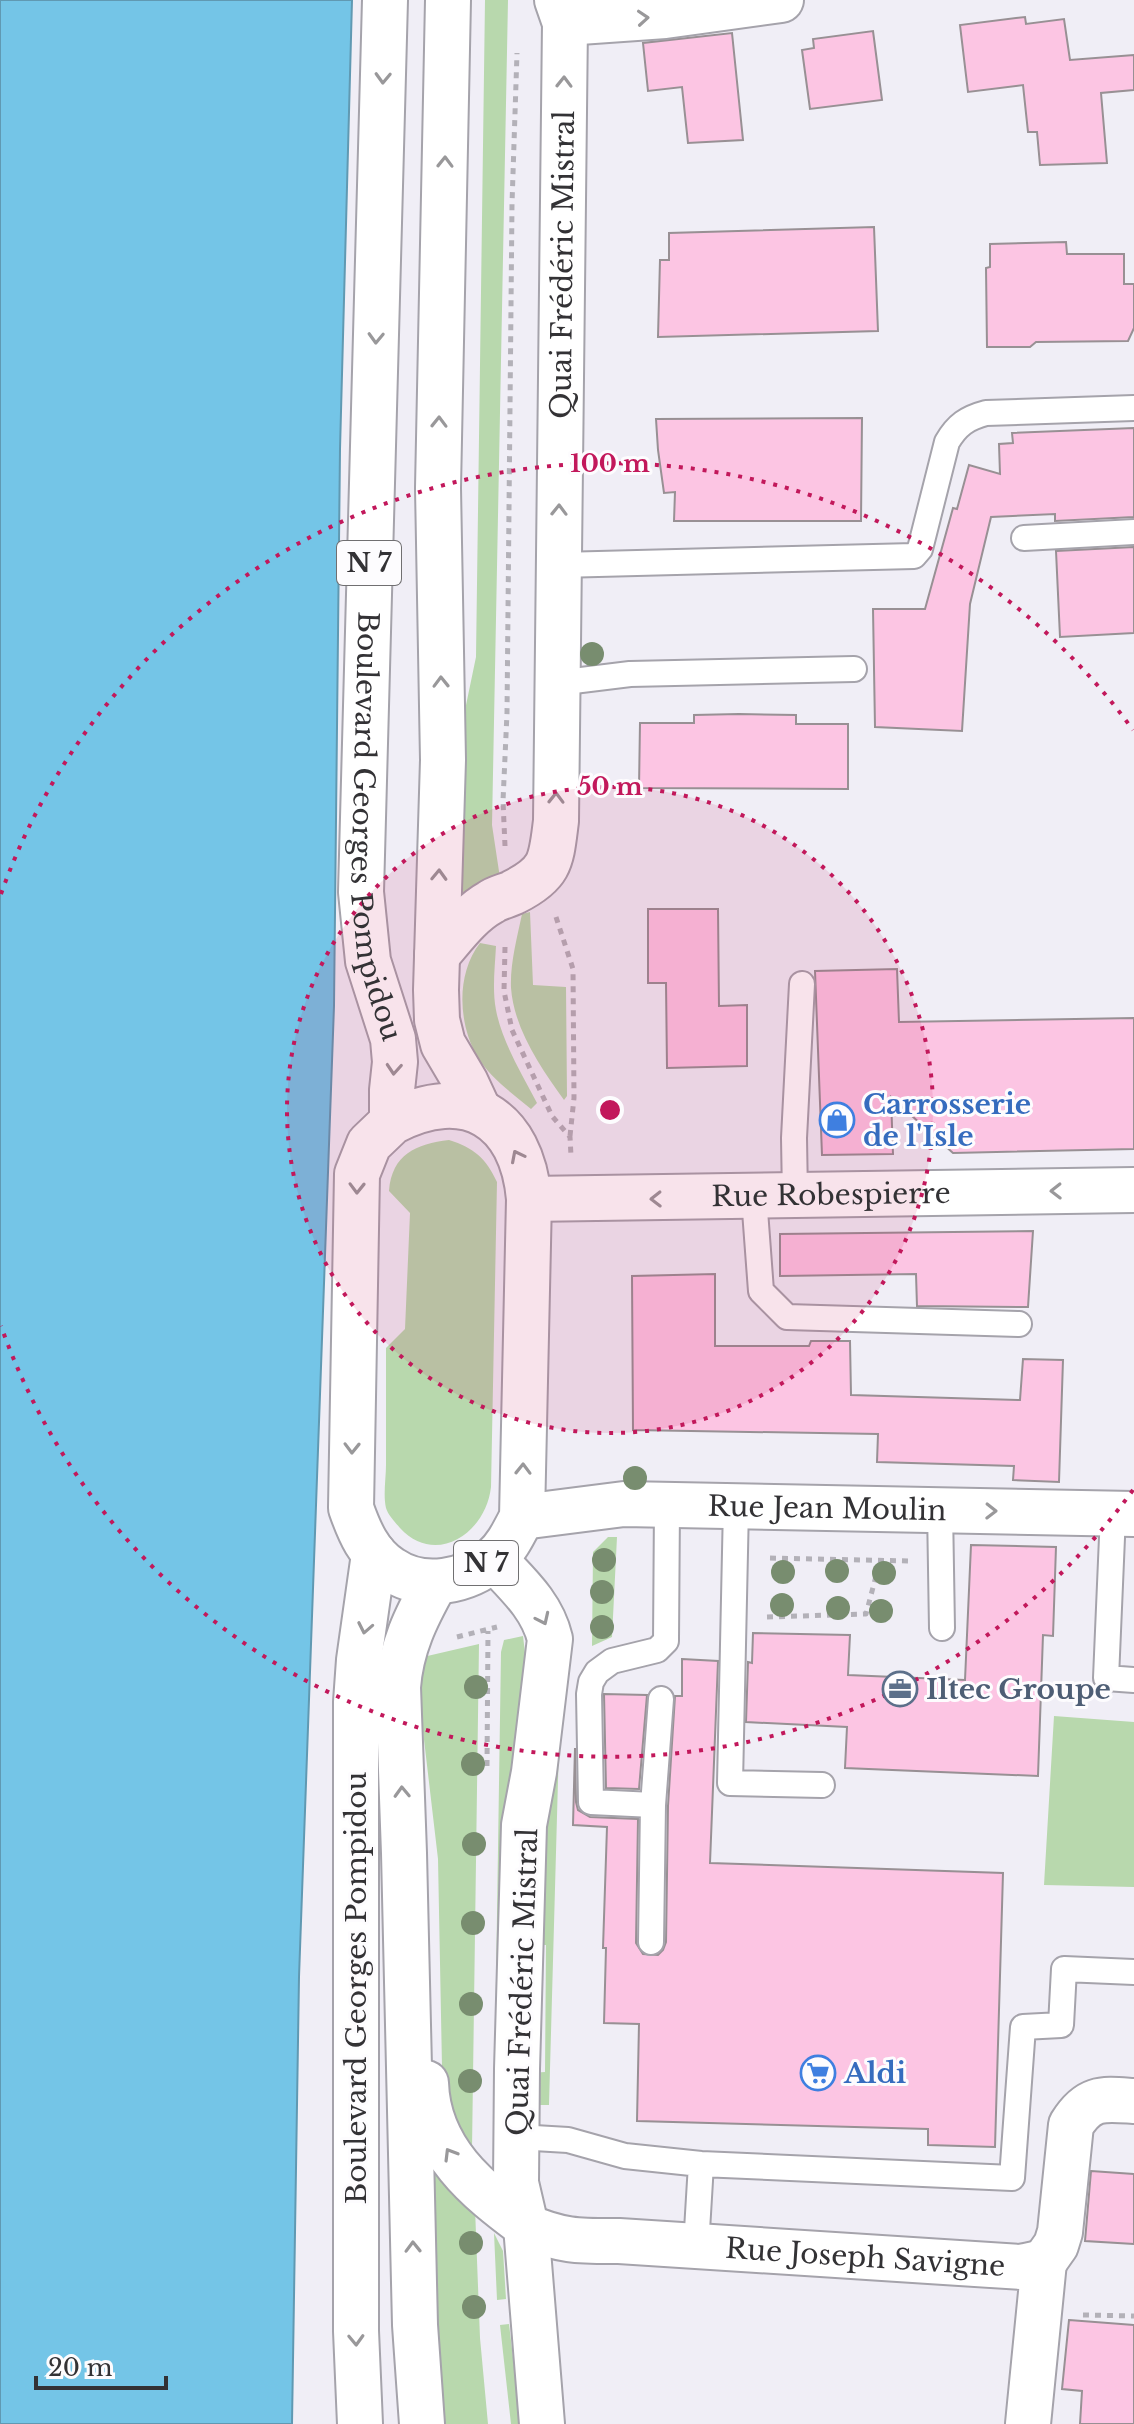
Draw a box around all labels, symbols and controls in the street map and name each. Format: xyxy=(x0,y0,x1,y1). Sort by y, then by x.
one-way arrow xyxy=(637,9,650,26)
one-way arrow xyxy=(374,72,392,85)
one-way arrow xyxy=(555,75,573,88)
street label: Quai Frédéric Mistral xyxy=(544,110,582,419)
one-way arrow xyxy=(436,155,454,168)
one-way arrow xyxy=(367,332,384,345)
one-way arrow xyxy=(430,415,448,428)
text: 100 m xyxy=(570,449,650,478)
one-way arrow xyxy=(550,503,568,516)
road number: N 7 xyxy=(337,541,401,585)
street label: Boulevard Georges Pompidou xyxy=(343,611,409,1045)
one-way arrow xyxy=(432,675,450,688)
text: 50 m xyxy=(577,772,643,801)
one-way arrow xyxy=(547,791,565,804)
one-way arrow xyxy=(431,868,448,881)
one-way arrow xyxy=(386,1063,403,1076)
place label: Carrosserie de l'Isle xyxy=(863,1087,1031,1154)
centre of rings xyxy=(596,1096,624,1124)
shop icon: Carrosserie de l'Isle xyxy=(818,1101,856,1139)
one-way arrow xyxy=(512,1149,527,1164)
street label: Rue Robespierre xyxy=(711,1176,951,1214)
one-way arrow xyxy=(348,1182,366,1195)
one-way arrow xyxy=(1049,1183,1062,1200)
one-way arrow xyxy=(649,1190,662,1207)
one-way arrow xyxy=(343,1442,361,1455)
one-way arrow xyxy=(514,1462,531,1475)
street label: Rue Jean Moulin xyxy=(707,1489,947,1528)
one-way arrow xyxy=(985,1502,998,1519)
road number: N 7 xyxy=(454,1541,518,1585)
one-way arrow xyxy=(533,1610,549,1625)
one-way arrow xyxy=(357,1621,374,1635)
office icon: Iltec Groupe xyxy=(881,1670,919,1708)
place label: Iltec Groupe xyxy=(926,1672,1111,1707)
street label: Boulevard Georges Pompidou xyxy=(339,1772,374,2204)
one-way arrow xyxy=(393,1785,410,1798)
street label: Quai Frédéric Mistral xyxy=(500,1827,545,2137)
supermarket icon: Aldi xyxy=(799,2054,837,2092)
place label: Aldi xyxy=(843,2056,906,2091)
one-way arrow xyxy=(444,2148,460,2163)
street label: Rue Joseph Savigne xyxy=(724,2231,1006,2284)
one-way arrow xyxy=(404,2240,422,2253)
one-way arrow xyxy=(348,2334,365,2347)
scale bar xyxy=(36,2340,166,2390)
text: 20 m xyxy=(48,2353,113,2382)

